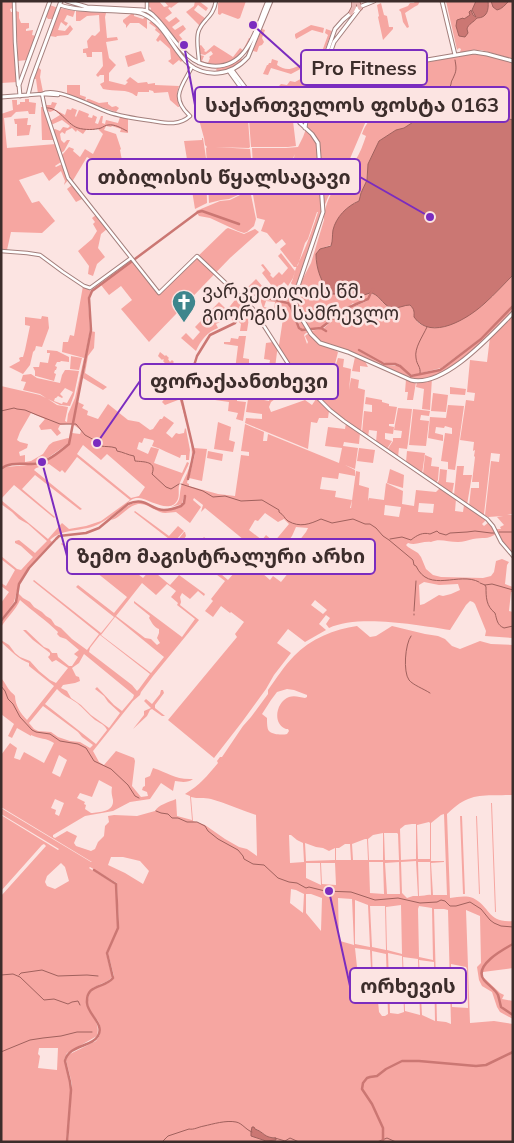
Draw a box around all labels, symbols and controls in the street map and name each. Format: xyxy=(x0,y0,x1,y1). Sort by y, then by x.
callout: Pro Fitness xyxy=(301,50,427,85)
text: Pro Fitness xyxy=(311,55,417,80)
callout: საქართველოს ფოსტა 0163 xyxy=(195,87,509,122)
text: საქართველოს ფოსტა 0163 xyxy=(205,92,499,117)
callout: თბილისის წყალსაცავი xyxy=(87,159,360,194)
text: თბილისის წყალსაცავი xyxy=(97,164,351,189)
place label: ვარკეთილის წმ. გიორგის სამრევლო xyxy=(202,279,399,326)
church icon: ვარკეთილის წმ. გიორგის სამრევლო xyxy=(171,289,197,323)
callout: ფორაქაანთხევი xyxy=(140,364,338,399)
text: ფორაქაანთხევი xyxy=(150,368,328,393)
callout: ზემო მაგისტრალური არხი xyxy=(67,539,375,574)
text: ზემო მაგისტრალური არხი xyxy=(77,543,365,568)
callout: ორხევის xyxy=(350,968,466,1003)
text: ორხევის xyxy=(360,973,456,998)

